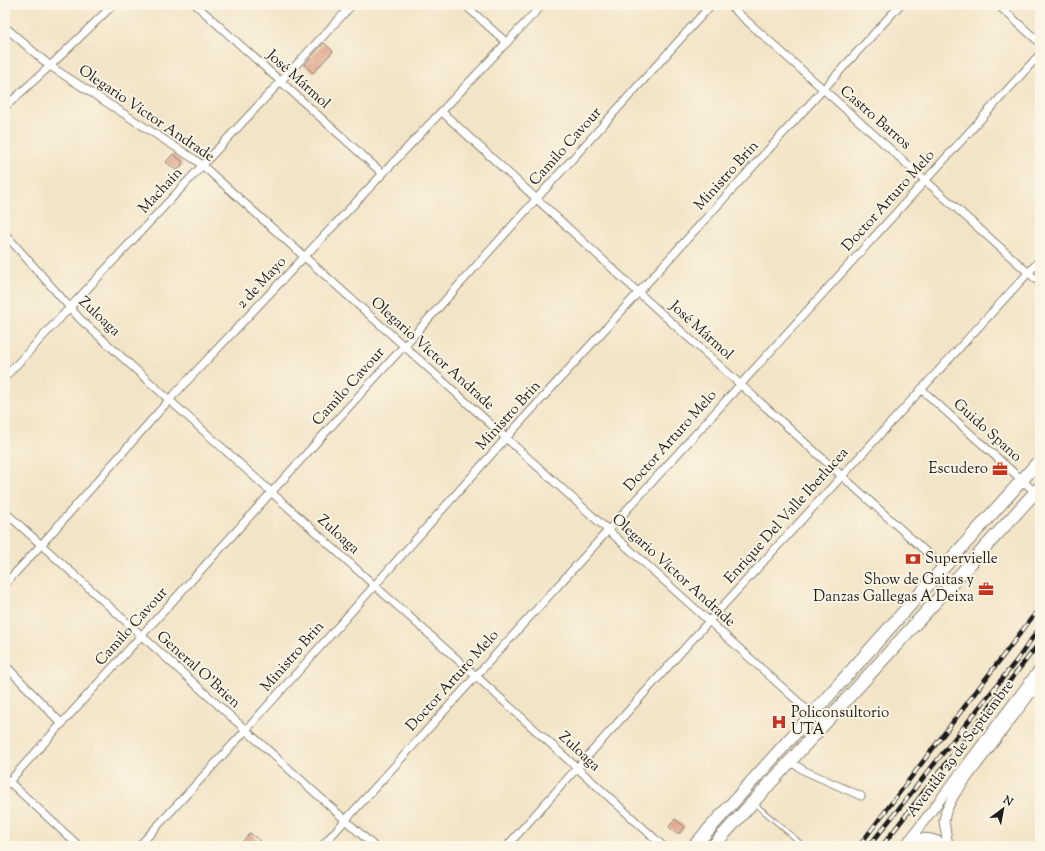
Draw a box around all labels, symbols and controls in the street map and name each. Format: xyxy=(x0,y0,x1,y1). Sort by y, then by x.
street label: José Mármol xyxy=(261,45,335,114)
street label: Olegario Víctor Andrade xyxy=(74,61,218,167)
street label: Castro Barros xyxy=(835,81,915,155)
street label: Camilo Cavour xyxy=(525,103,607,191)
street label: Ministro Brin xyxy=(690,136,764,216)
street label: Doctor Arturo Melo xyxy=(838,146,940,256)
street label: Machain xyxy=(134,163,188,219)
street label: 2 de Mayo xyxy=(232,252,292,314)
street label: Zuloaga xyxy=(73,292,125,342)
street label: Olegario Víctor Andrade xyxy=(365,293,499,415)
street label: José Mármol xyxy=(664,296,738,365)
street label: Camilo Cavour xyxy=(308,343,390,431)
street label: Ministro Brin xyxy=(472,376,546,456)
street label: Doctor Arturo Melo xyxy=(620,386,722,496)
street label: Guido Spano xyxy=(948,394,1026,468)
street label: Enrique Del Valle Iberlucea xyxy=(720,443,854,589)
place label: Escudero xyxy=(928,459,988,480)
office icon: Escudero xyxy=(991,460,1009,478)
street label: Zuloaga xyxy=(312,510,364,560)
street label: Olegario Víctor Andrade xyxy=(606,510,740,632)
place label: Supervielle xyxy=(925,549,998,570)
bank icon: Supervielle xyxy=(904,550,922,568)
place label: Show de Gaitas y Danzas Gallegas A Deixa xyxy=(813,570,975,608)
office icon: Show de Gaitas y Danzas Gallegas A Deixa xyxy=(977,580,995,598)
street label: Camilo Cavour xyxy=(91,583,173,671)
street label: Ministro Brin xyxy=(256,617,330,697)
street label: General O'Brien xyxy=(151,626,245,714)
street label: Doctor Arturo Melo xyxy=(402,626,504,736)
street label: Avenida 29 de Septiembre xyxy=(902,676,1020,822)
place label: Policonsultorio UTA xyxy=(791,703,889,741)
hospital icon: Policonsultorio UTA xyxy=(770,713,788,731)
street label: Zuloaga xyxy=(553,727,605,777)
north arrow xyxy=(983,789,1023,829)
text: N xyxy=(999,792,1016,811)

